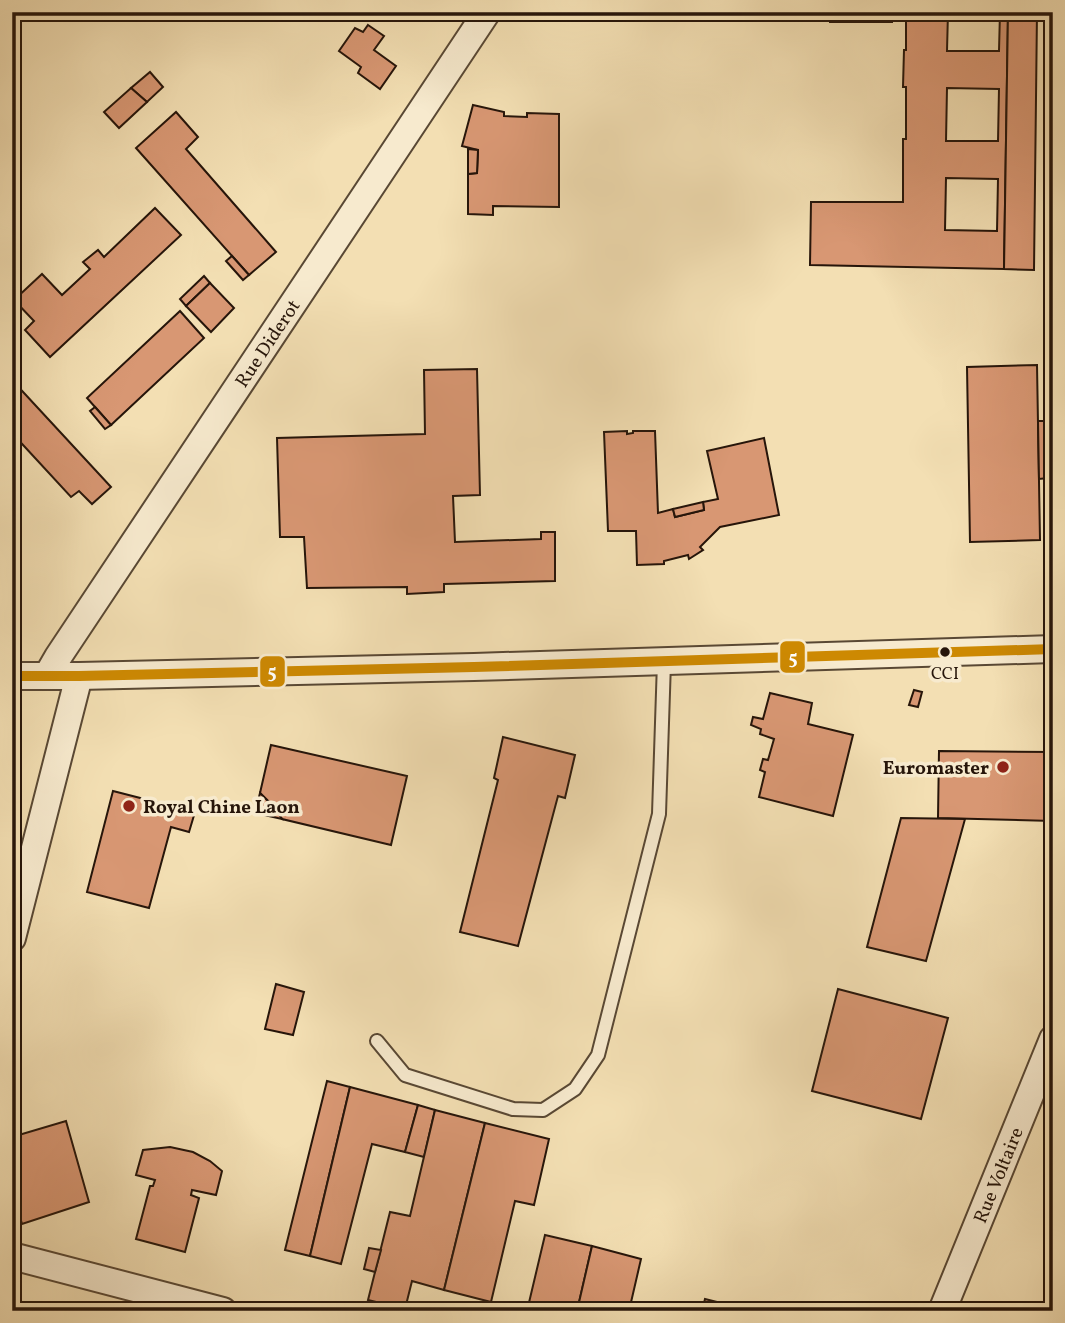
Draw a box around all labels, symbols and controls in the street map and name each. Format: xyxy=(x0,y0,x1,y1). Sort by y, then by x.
street label: Rue Diderot xyxy=(230,295,307,393)
line badge: 5 xyxy=(779,640,806,674)
marker: CCI xyxy=(938,645,952,659)
text: 5 xyxy=(788,646,798,672)
line badge: 5 xyxy=(259,655,286,688)
text: 5 xyxy=(267,660,277,686)
place label: CCI xyxy=(931,663,959,686)
place label: Euromaster xyxy=(883,756,989,782)
marker: Euromaster xyxy=(995,759,1011,775)
place label: Royal Chine Laon xyxy=(143,795,300,821)
marker: Royal Chine Laon xyxy=(121,798,137,814)
street label: Rue Voltaire xyxy=(968,1124,1031,1228)

